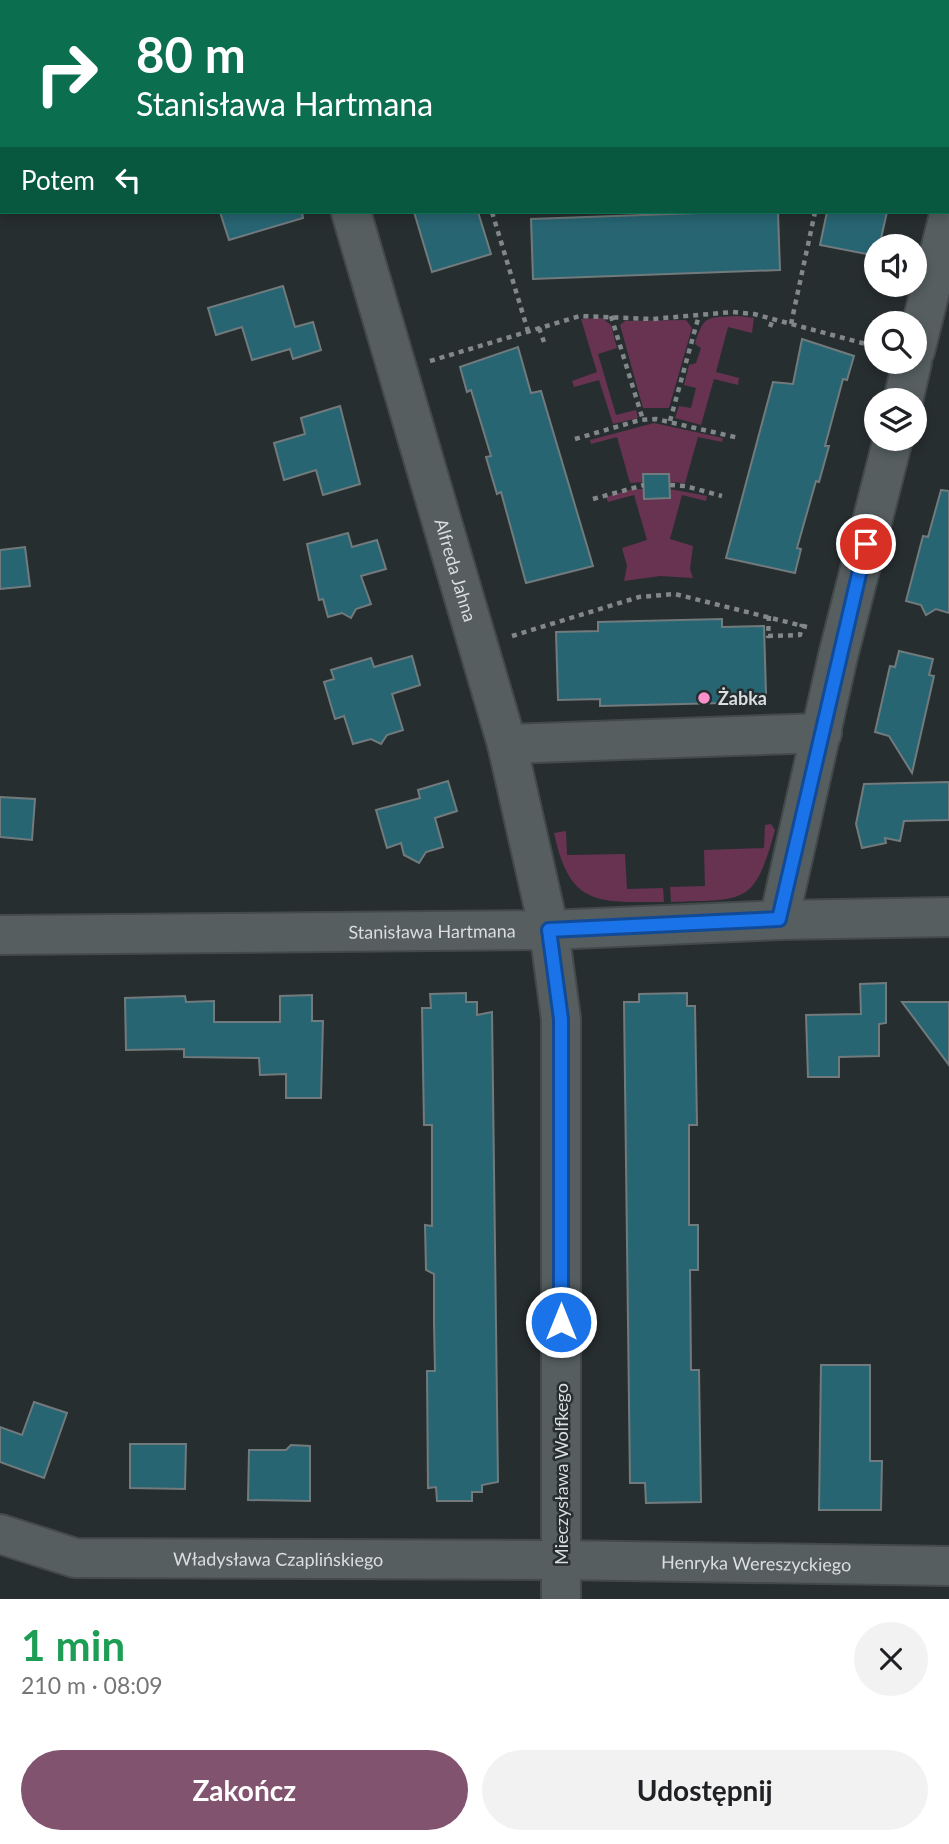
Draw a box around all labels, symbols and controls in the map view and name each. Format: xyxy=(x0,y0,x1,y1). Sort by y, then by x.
text: 80 m xyxy=(136,25,246,83)
icon: right xyxy=(21,28,112,119)
text: Stanisława Hartmana xyxy=(136,84,433,123)
icon: left xyxy=(109,161,147,199)
text: Potem xyxy=(21,164,95,196)
map controls xyxy=(864,234,927,451)
button: sound xyxy=(864,234,927,297)
button: search xyxy=(864,311,927,374)
button: layers xyxy=(864,388,927,451)
pin xyxy=(836,514,896,574)
street label: Alfreda Jahna xyxy=(430,516,482,624)
icon: arrive xyxy=(847,525,885,563)
place label: Żabka xyxy=(718,687,767,709)
marker: Żabka xyxy=(696,690,712,706)
street label: Stanisława Hartmana xyxy=(348,919,516,943)
position arrow xyxy=(524,1285,598,1359)
street label: Mieczysława Wolfkego xyxy=(550,1383,572,1565)
street label: Władysława Czaplińskiego xyxy=(173,1547,383,1570)
street label: Henryka Wereszyckiego xyxy=(661,1551,851,1575)
text: 1 min xyxy=(21,1620,125,1670)
button: close xyxy=(854,1622,928,1696)
text: 210 m · 08:09 xyxy=(21,1671,163,1699)
button: Zakończ xyxy=(21,1750,468,1830)
button: Udostępnij xyxy=(482,1750,928,1830)

